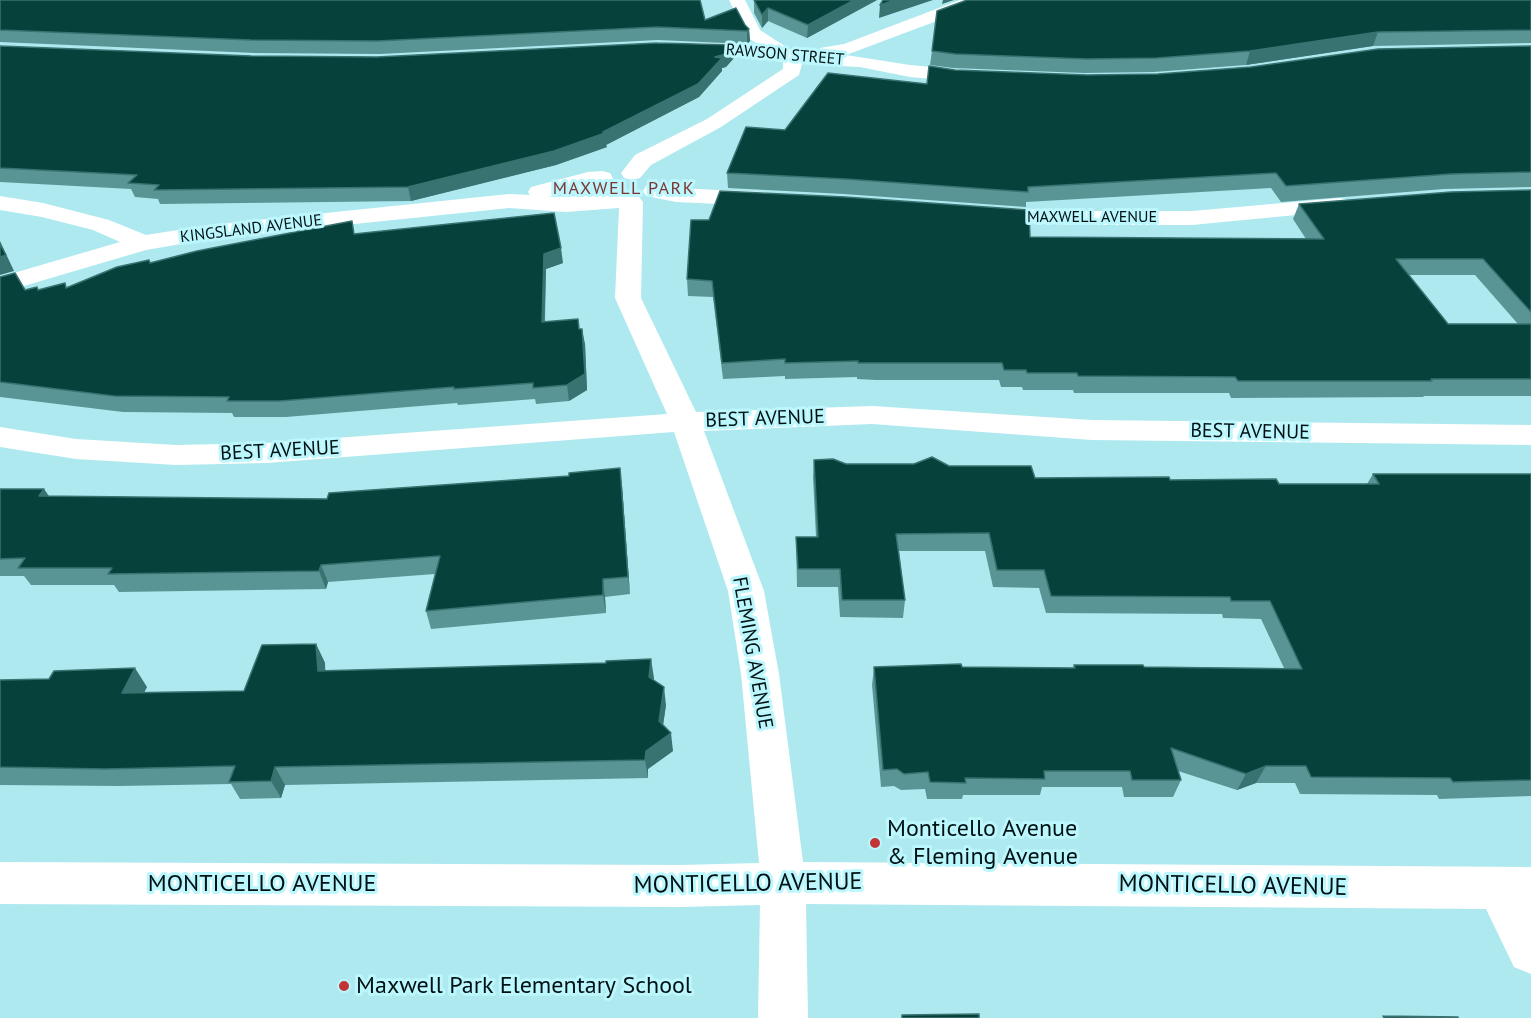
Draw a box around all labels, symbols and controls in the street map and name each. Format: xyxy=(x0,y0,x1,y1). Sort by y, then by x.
street label: RAWSON STREET xyxy=(725,40,845,70)
district label: MAXWELL PARK xyxy=(553,178,695,200)
street label: MAXWELL AVENUE xyxy=(1027,207,1157,227)
street label: KINGSLAND AVENUE xyxy=(179,211,323,247)
street label: BEST AVENUE xyxy=(705,405,825,433)
street label: BEST AVENUE xyxy=(1190,419,1310,445)
street label: BEST AVENUE xyxy=(220,436,340,466)
street label: FLEMING AVENUE xyxy=(727,575,777,731)
place label: Monticello Avenue & Fleming Avenue xyxy=(887,815,1078,871)
marker: Monticello Avenue & Fleming Avenue xyxy=(868,836,882,850)
street label: MONTICELLO AVENUE xyxy=(633,868,863,900)
street label: MONTICELLO AVENUE xyxy=(148,870,376,898)
street label: MONTICELLO AVENUE xyxy=(1118,870,1348,902)
place label: Maxwell Park Elementary School xyxy=(356,972,692,1000)
marker: Maxwell Park Elementary School xyxy=(337,979,351,993)

